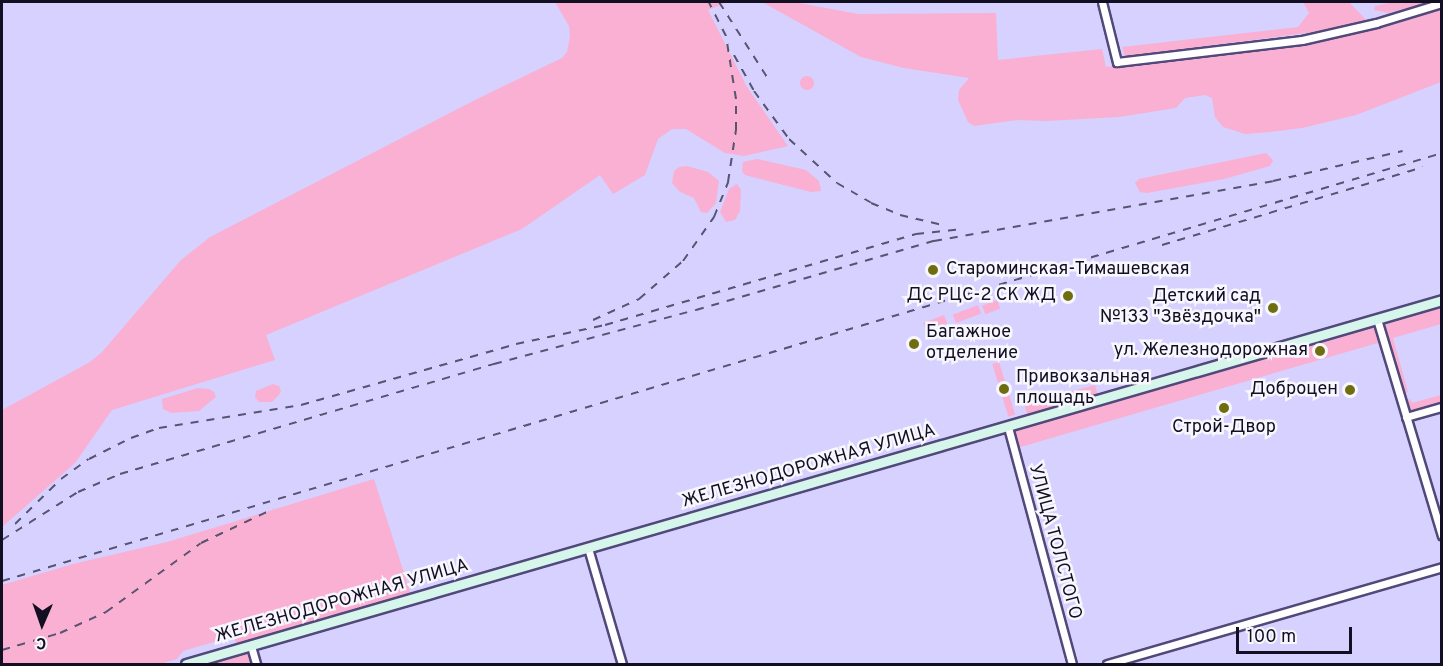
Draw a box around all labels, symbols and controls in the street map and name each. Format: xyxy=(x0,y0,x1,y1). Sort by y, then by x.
place label: Староминская-Тимашевская xyxy=(946,259,1190,281)
marker: Староминская-Тимашевская xyxy=(924,261,942,279)
place label: ДС РЦС-2 СК ЖД xyxy=(906,285,1056,307)
place label: Детский сад №133 "Звёздочка" xyxy=(1100,287,1261,330)
marker: ДС РЦС-2 СК ЖД xyxy=(1061,289,1075,303)
marker: Детский сад №133 "Звёздочка" xyxy=(1266,301,1280,315)
place label: Багажное отделение xyxy=(926,323,1018,366)
marker: Багажное отделение xyxy=(907,337,921,351)
place label: ул. Железнодорожная xyxy=(1114,340,1308,362)
marker: ул. Железнодорожная xyxy=(1313,344,1327,358)
place label: Привокзальная площадь xyxy=(1016,368,1150,410)
place label: Доброцен xyxy=(1250,379,1338,401)
marker: Привокзальная площадь xyxy=(997,382,1011,396)
marker: Доброцен xyxy=(1343,383,1357,397)
marker: Строй-Двор xyxy=(1217,401,1231,415)
place label: Строй-Двор xyxy=(1172,417,1276,439)
street label: ЖЕЛЕЗНОДОРОЖНАЯ УЛИЦА xyxy=(680,420,938,514)
street label: УЛИЦА ТОЛСТОГО xyxy=(1023,461,1085,623)
street label: ЖЕЛЕЗНОДОРОЖНАЯ УЛИЦА xyxy=(213,555,471,649)
north arrow xyxy=(12,594,72,654)
scale bar xyxy=(1239,615,1354,653)
text: 100 m xyxy=(1247,626,1296,649)
text: С xyxy=(36,632,47,652)

